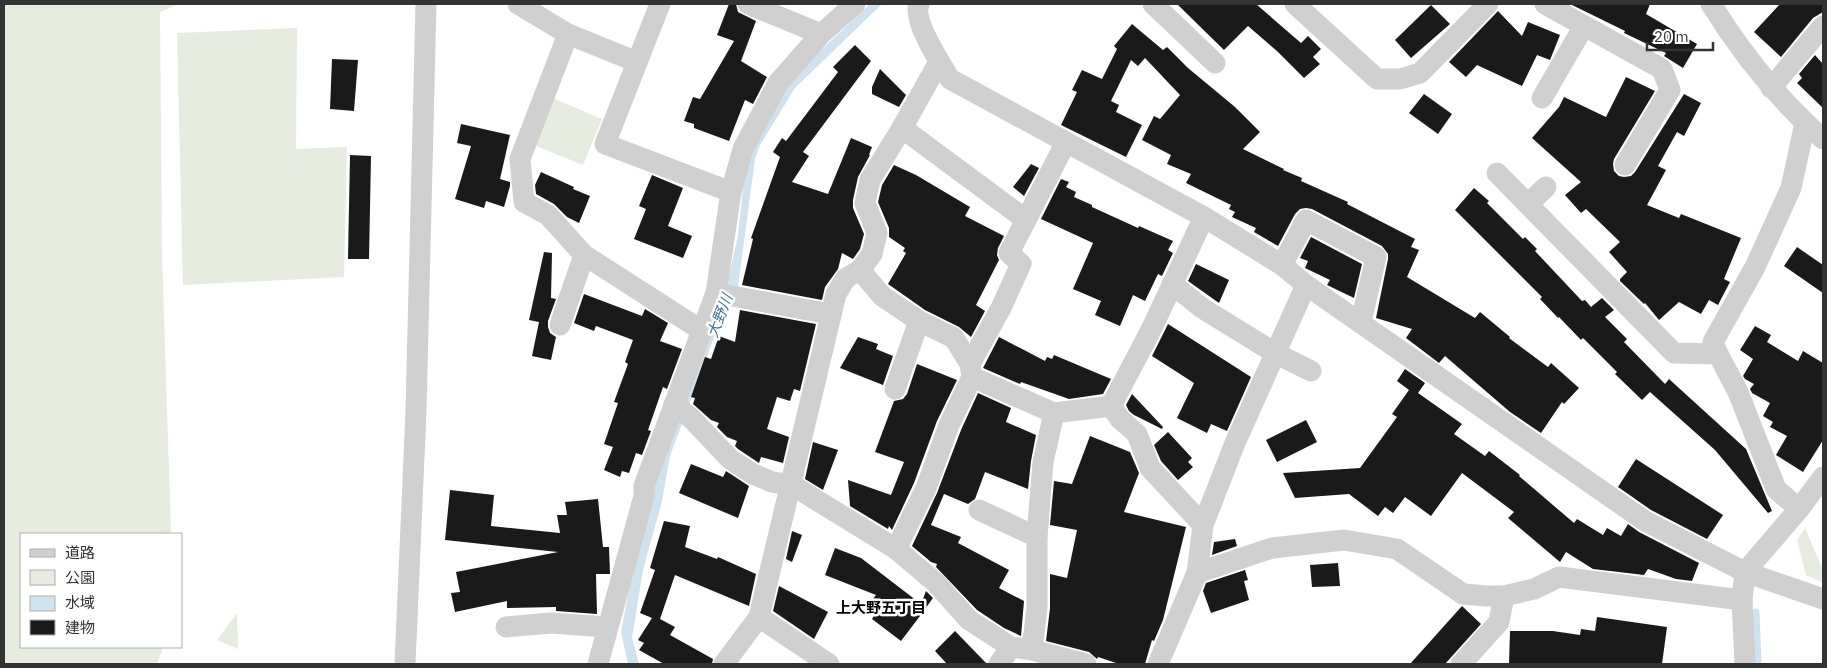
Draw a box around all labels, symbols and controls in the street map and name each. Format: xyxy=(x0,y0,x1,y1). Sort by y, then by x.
scale bar xyxy=(1647,20,1713,52)
text: 20 m xyxy=(1654,27,1689,46)
water label: 大野川 xyxy=(703,290,737,340)
legend xyxy=(20,533,182,648)
text: 道路 xyxy=(65,543,95,562)
text: 公園 xyxy=(65,568,95,587)
text: 水域 xyxy=(65,593,95,612)
district label: 上大野五丁目 xyxy=(836,598,926,617)
text: 建物 xyxy=(65,618,95,637)

